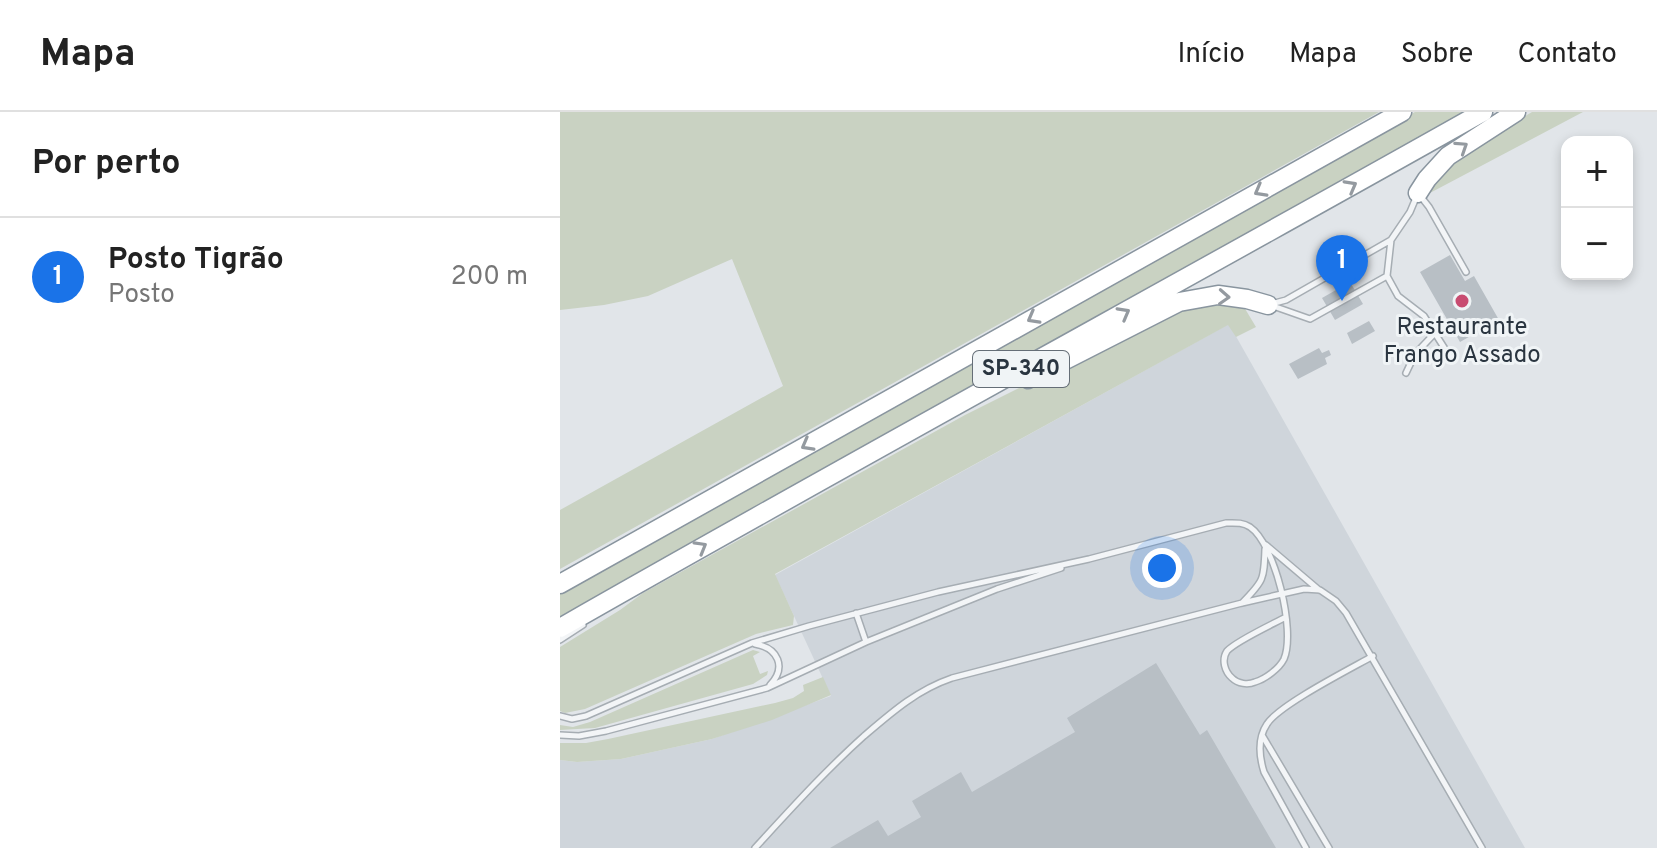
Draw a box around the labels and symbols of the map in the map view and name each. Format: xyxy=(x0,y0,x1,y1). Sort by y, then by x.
one-way arrow xyxy=(1453,141,1468,156)
one-way arrow xyxy=(1342,180,1357,196)
one-way arrow xyxy=(1255,181,1269,197)
pin: 1 xyxy=(1316,235,1368,301)
one-way arrow xyxy=(1219,289,1231,306)
marker: Restaurante Frango Assado xyxy=(1453,292,1471,310)
one-way arrow xyxy=(1116,307,1130,322)
one-way arrow xyxy=(1028,308,1042,324)
place label: Restaurante Frango Assado xyxy=(1383,313,1541,371)
road number: SP-340 xyxy=(973,351,1069,387)
one-way arrow xyxy=(801,435,816,451)
one-way arrow xyxy=(692,541,707,557)
your location xyxy=(1142,548,1182,588)

